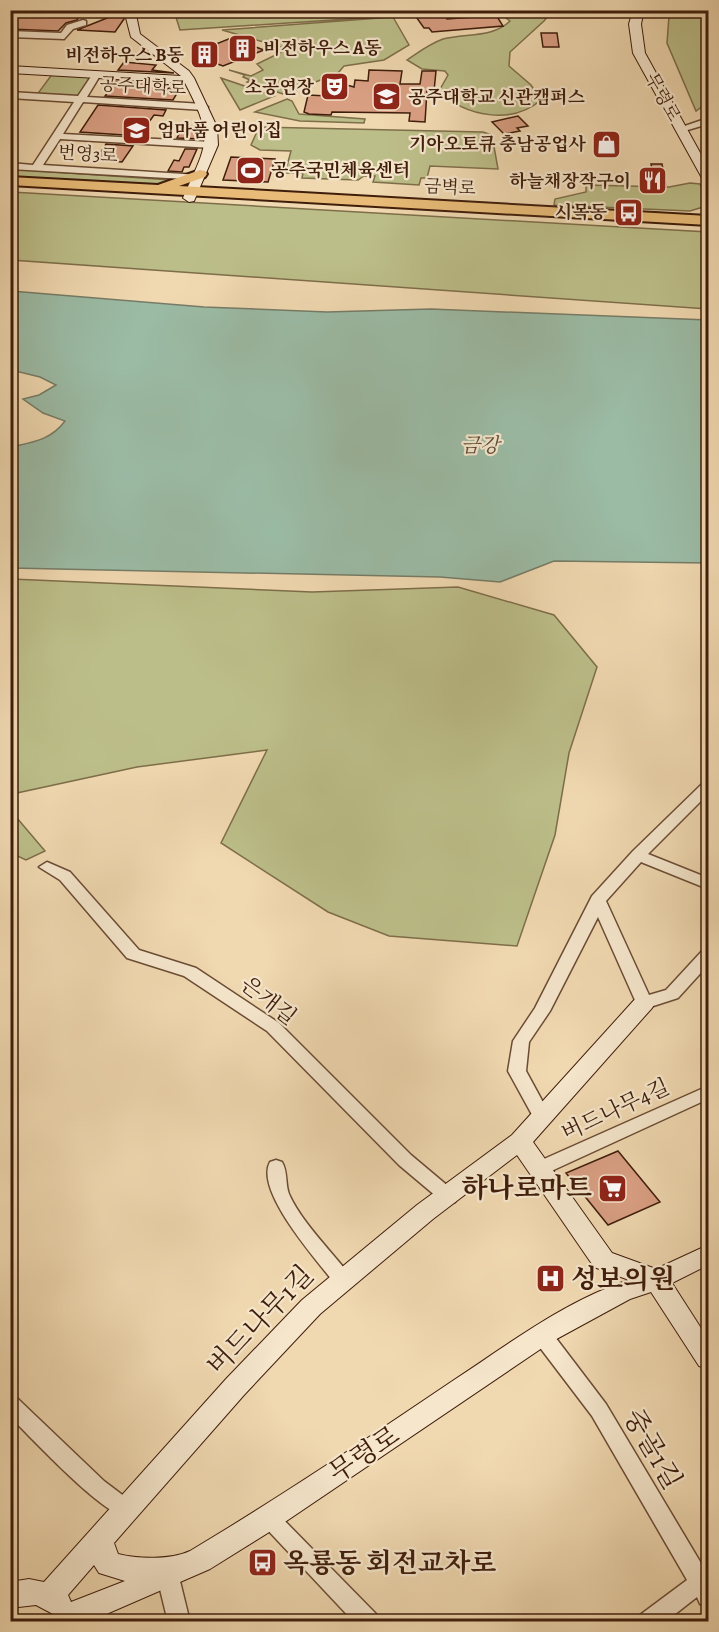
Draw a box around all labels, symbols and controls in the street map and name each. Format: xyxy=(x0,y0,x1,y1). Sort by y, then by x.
building icon: 비전하우스 A동 xyxy=(226,32,258,64)
place label: 비전하우스 A동 xyxy=(263,36,382,60)
building icon: 비전하우스 B동 xyxy=(189,39,221,71)
place label: 비전하우스 B동 xyxy=(65,43,185,67)
street label: 무령로 xyxy=(640,68,686,126)
theatre icon: 소공연장 xyxy=(319,71,351,103)
street label: 공주대학로 xyxy=(99,72,187,100)
place label: 소공연장 xyxy=(244,75,315,99)
school or university icon: 공주대학교 신관캠퍼스 xyxy=(371,81,403,113)
place label: 공주대학교 신관캠퍼스 xyxy=(408,85,586,109)
school or university icon: 엄마품 어린이집 xyxy=(120,114,152,146)
place label: 엄마품 어린이집 xyxy=(157,118,282,142)
shop icon: 기아오토큐 충남공업사 xyxy=(591,128,623,160)
place label: 기아오토큐 충남공업사 xyxy=(409,132,587,156)
street label: 번영3로 xyxy=(57,140,119,168)
sports icon: 공주국민체육센터 xyxy=(234,154,266,186)
place label: 공주국민체육센터 xyxy=(271,158,410,182)
restaurant icon: 하늘채장작구이 xyxy=(636,165,668,197)
place label: 하늘채장작구이 xyxy=(509,169,631,193)
street label: 금벽로 xyxy=(423,174,477,200)
bus stop icon: 시목동 xyxy=(612,196,644,228)
place label: 시목동 xyxy=(555,200,608,224)
water label: 금강 xyxy=(461,432,502,459)
street label: 은개길 xyxy=(234,969,303,1032)
street label: 버드나무4길 xyxy=(556,1072,674,1148)
place label: 하나로마트 xyxy=(462,1170,592,1206)
supermarket icon: 하나로마트 xyxy=(597,1172,629,1204)
street label: 버드나무1길 xyxy=(199,1257,321,1383)
place label: 성보의원 xyxy=(571,1261,675,1297)
hospital icon: 성보의원 xyxy=(534,1263,566,1295)
street label: 중골1길 xyxy=(616,1402,690,1496)
street label: 무령로 xyxy=(321,1417,407,1491)
place label: 옥룡동 회전교차로 xyxy=(283,1545,496,1581)
bus stop icon: 옥룡동 회전교차로 xyxy=(246,1547,278,1579)

